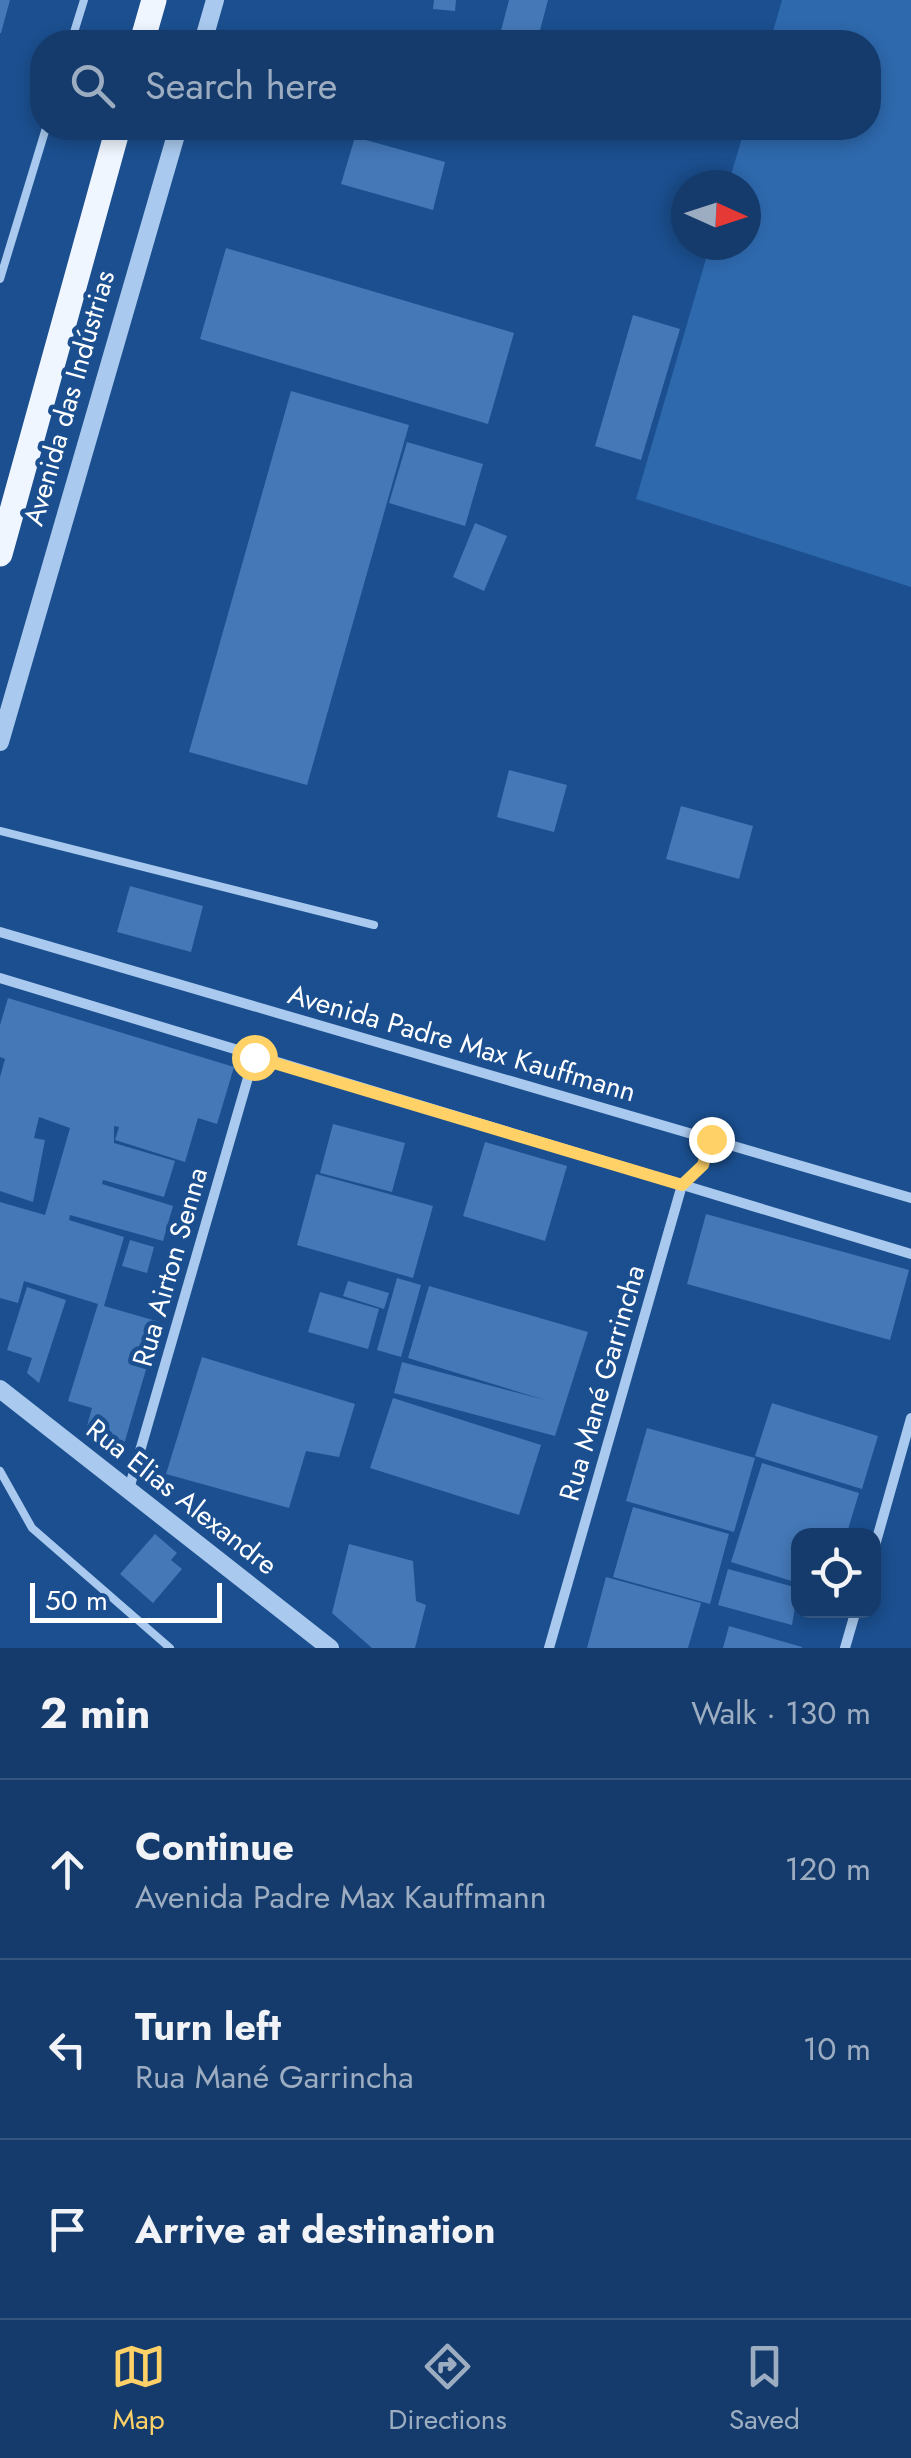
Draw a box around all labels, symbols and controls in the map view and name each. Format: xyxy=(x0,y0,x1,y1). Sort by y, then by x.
search box xyxy=(30,30,881,140)
icon: search xyxy=(65,58,120,113)
text: Search here xyxy=(145,58,337,113)
north arrow xyxy=(671,170,761,260)
street label: Avenida das Indústrias xyxy=(13,265,125,531)
street label: Avenida Padre Max Kauffmann xyxy=(283,974,641,1112)
route start xyxy=(232,1035,278,1081)
route end xyxy=(689,1117,735,1163)
street label: Rua Airton Senna xyxy=(122,1163,218,1371)
street label: Rua Mané Garrincha xyxy=(549,1260,655,1506)
street label: Rua Elias Alexandre xyxy=(78,1409,286,1585)
map controls xyxy=(791,1528,881,1618)
button: locate xyxy=(791,1528,881,1618)
scale bar xyxy=(30,1578,222,1622)
text: 50 m xyxy=(45,1580,108,1621)
text: 2 min xyxy=(40,1683,150,1744)
text: Walk · 130 m xyxy=(691,1690,871,1736)
text: Continue xyxy=(135,1819,294,1874)
icon: ahead xyxy=(40,1842,95,1897)
text: 120 m xyxy=(785,1846,871,1892)
text: Avenida Padre Max Kauffmann xyxy=(135,1874,547,1920)
text: Turn left xyxy=(135,1999,281,2054)
icon: left xyxy=(40,2022,95,2077)
text: 10 m xyxy=(803,2026,871,2072)
text: Rua Mané Garrincha xyxy=(135,2054,414,2100)
icon: arrive xyxy=(40,2202,95,2257)
text: Arrive at destination xyxy=(135,2202,496,2257)
tab: Map xyxy=(111,2339,166,2440)
tab: Directions xyxy=(388,2339,507,2440)
tab: Saved xyxy=(729,2339,800,2440)

